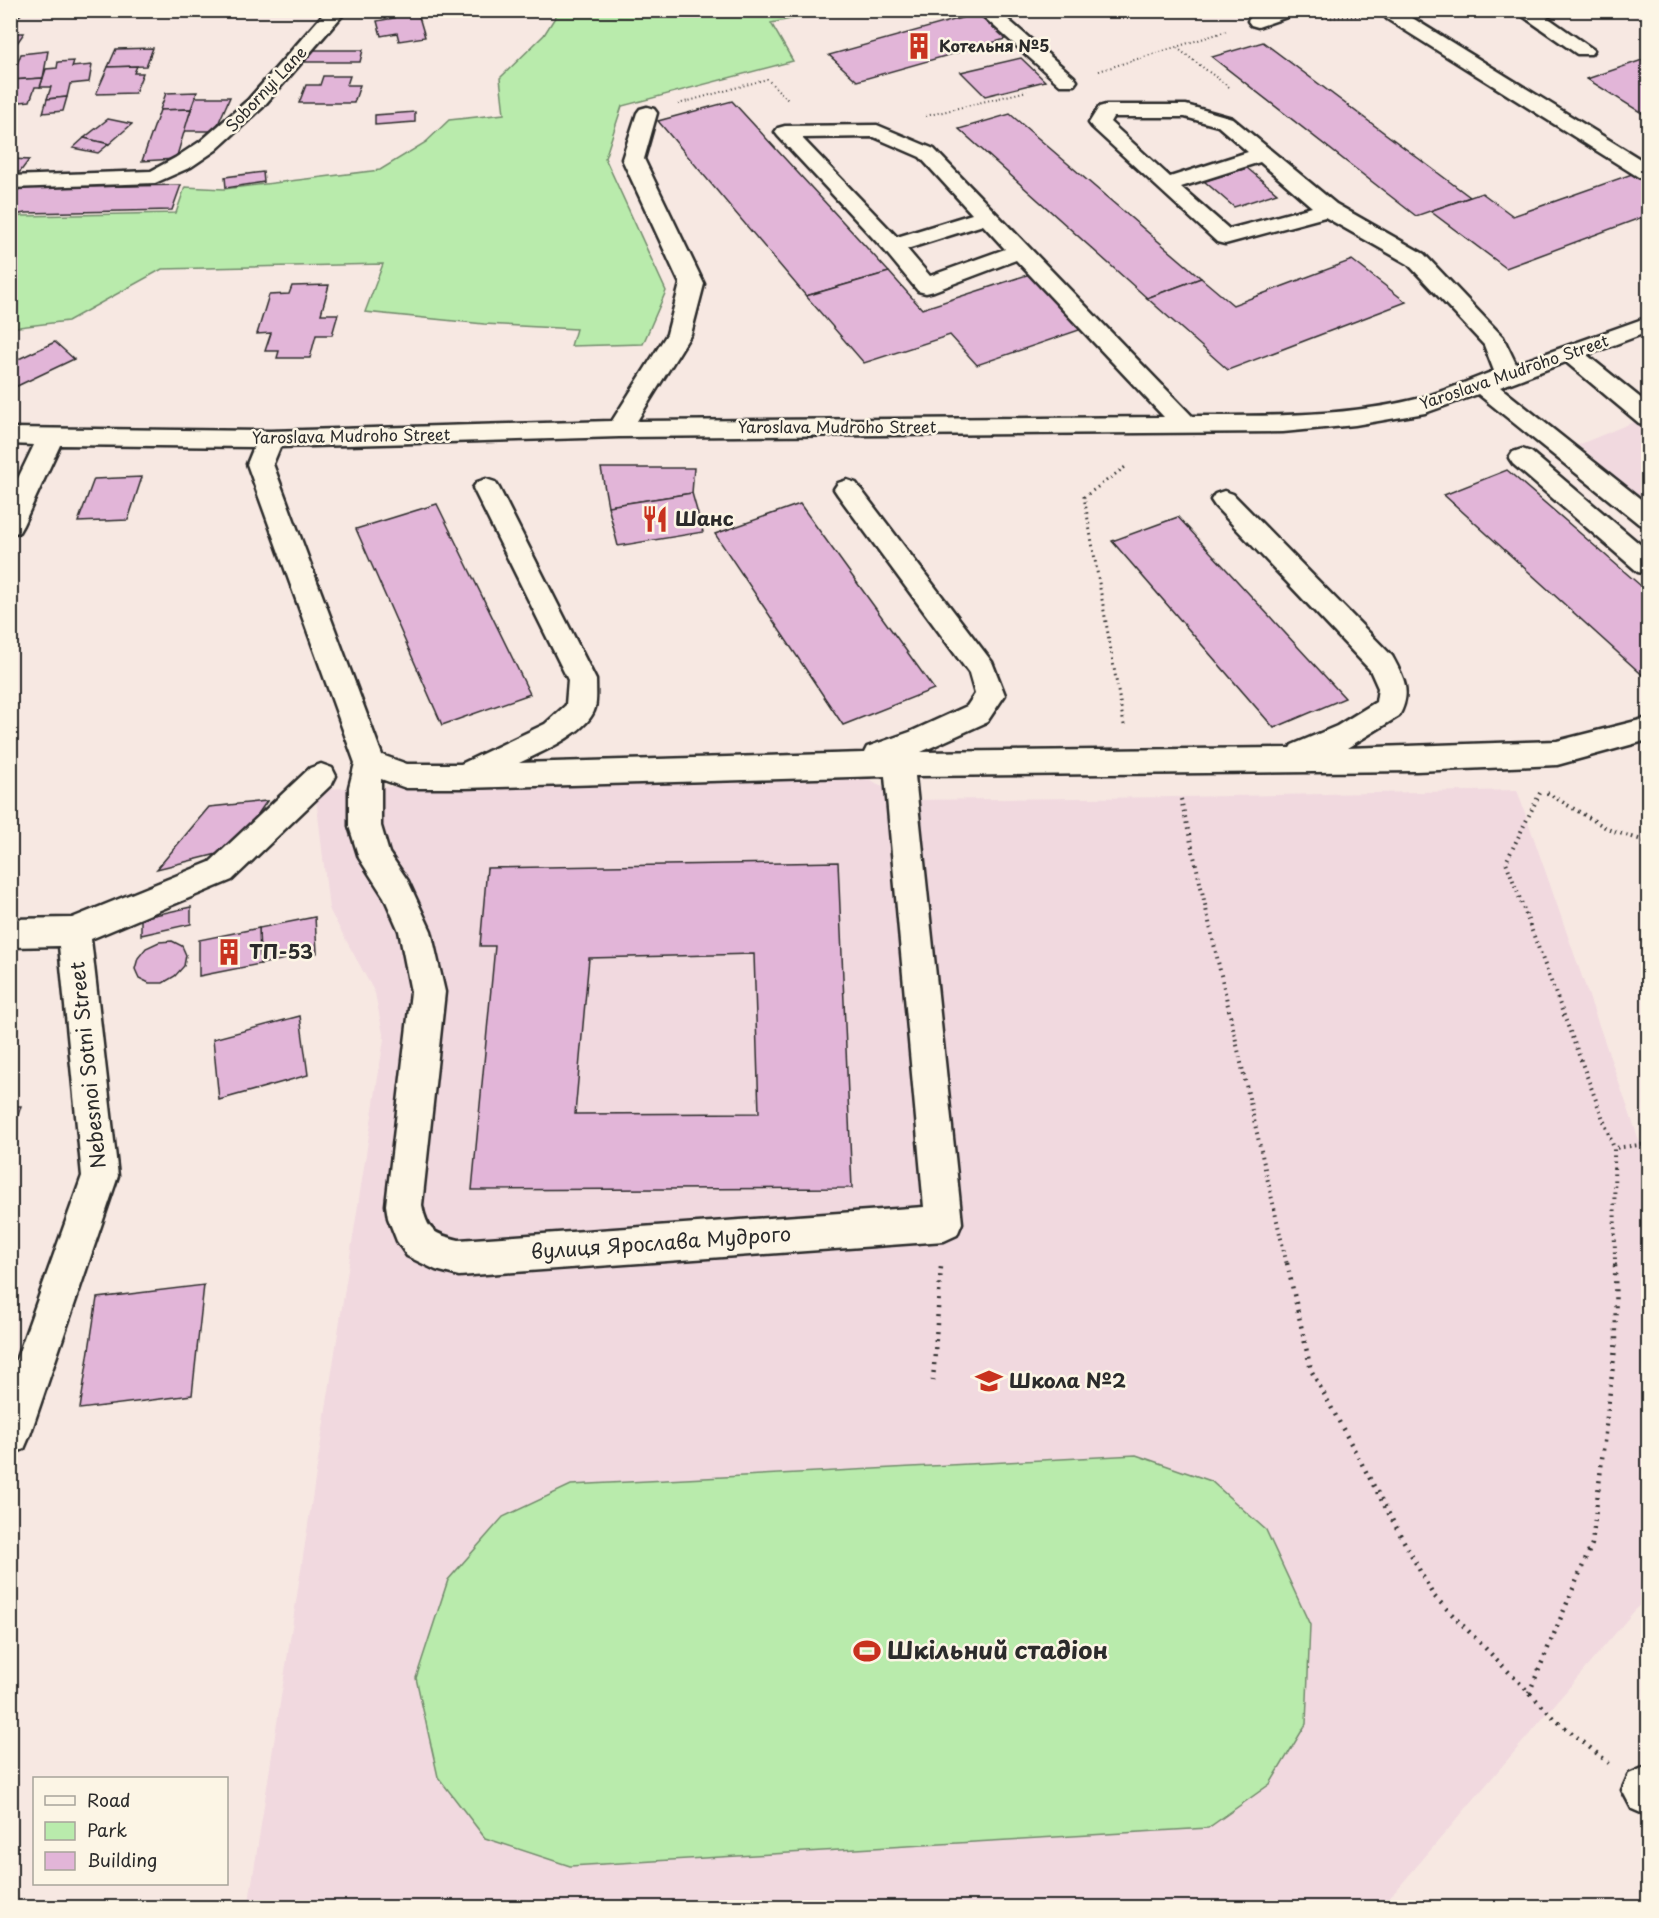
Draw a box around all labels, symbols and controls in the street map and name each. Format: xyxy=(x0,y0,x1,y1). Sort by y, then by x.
building icon: Котельня №5 xyxy=(904,31,934,61)
place label: Котельня №5 xyxy=(939,33,1050,57)
street label: Sobornyi Lane xyxy=(219,40,311,137)
street label: Yaroslava Mudroho Street xyxy=(1416,327,1612,415)
street label: Yaroslava Mudroho Street xyxy=(738,414,937,438)
street label: Yaroslava Mudroho Street xyxy=(252,421,451,449)
place label: Шанс xyxy=(675,503,734,533)
restaurant icon: Шанс xyxy=(640,504,670,534)
place label: ТП-53 xyxy=(249,936,313,966)
building icon: ТП-53 xyxy=(214,937,244,967)
street label: Nebesnoi Sotni Street xyxy=(61,960,113,1170)
street label: вулиця Ярослава Мудрого xyxy=(530,1218,792,1266)
place label: Школа №2 xyxy=(1009,1365,1126,1395)
school or university icon: Школа №2 xyxy=(974,1366,1004,1396)
place label: Шкільний стадіон xyxy=(887,1631,1108,1667)
sports icon: Шкільний стадіон xyxy=(852,1636,882,1666)
legend xyxy=(33,1777,228,1885)
text: Road xyxy=(87,1786,131,1813)
text: Park xyxy=(87,1816,127,1843)
text: Building xyxy=(87,1846,157,1873)

